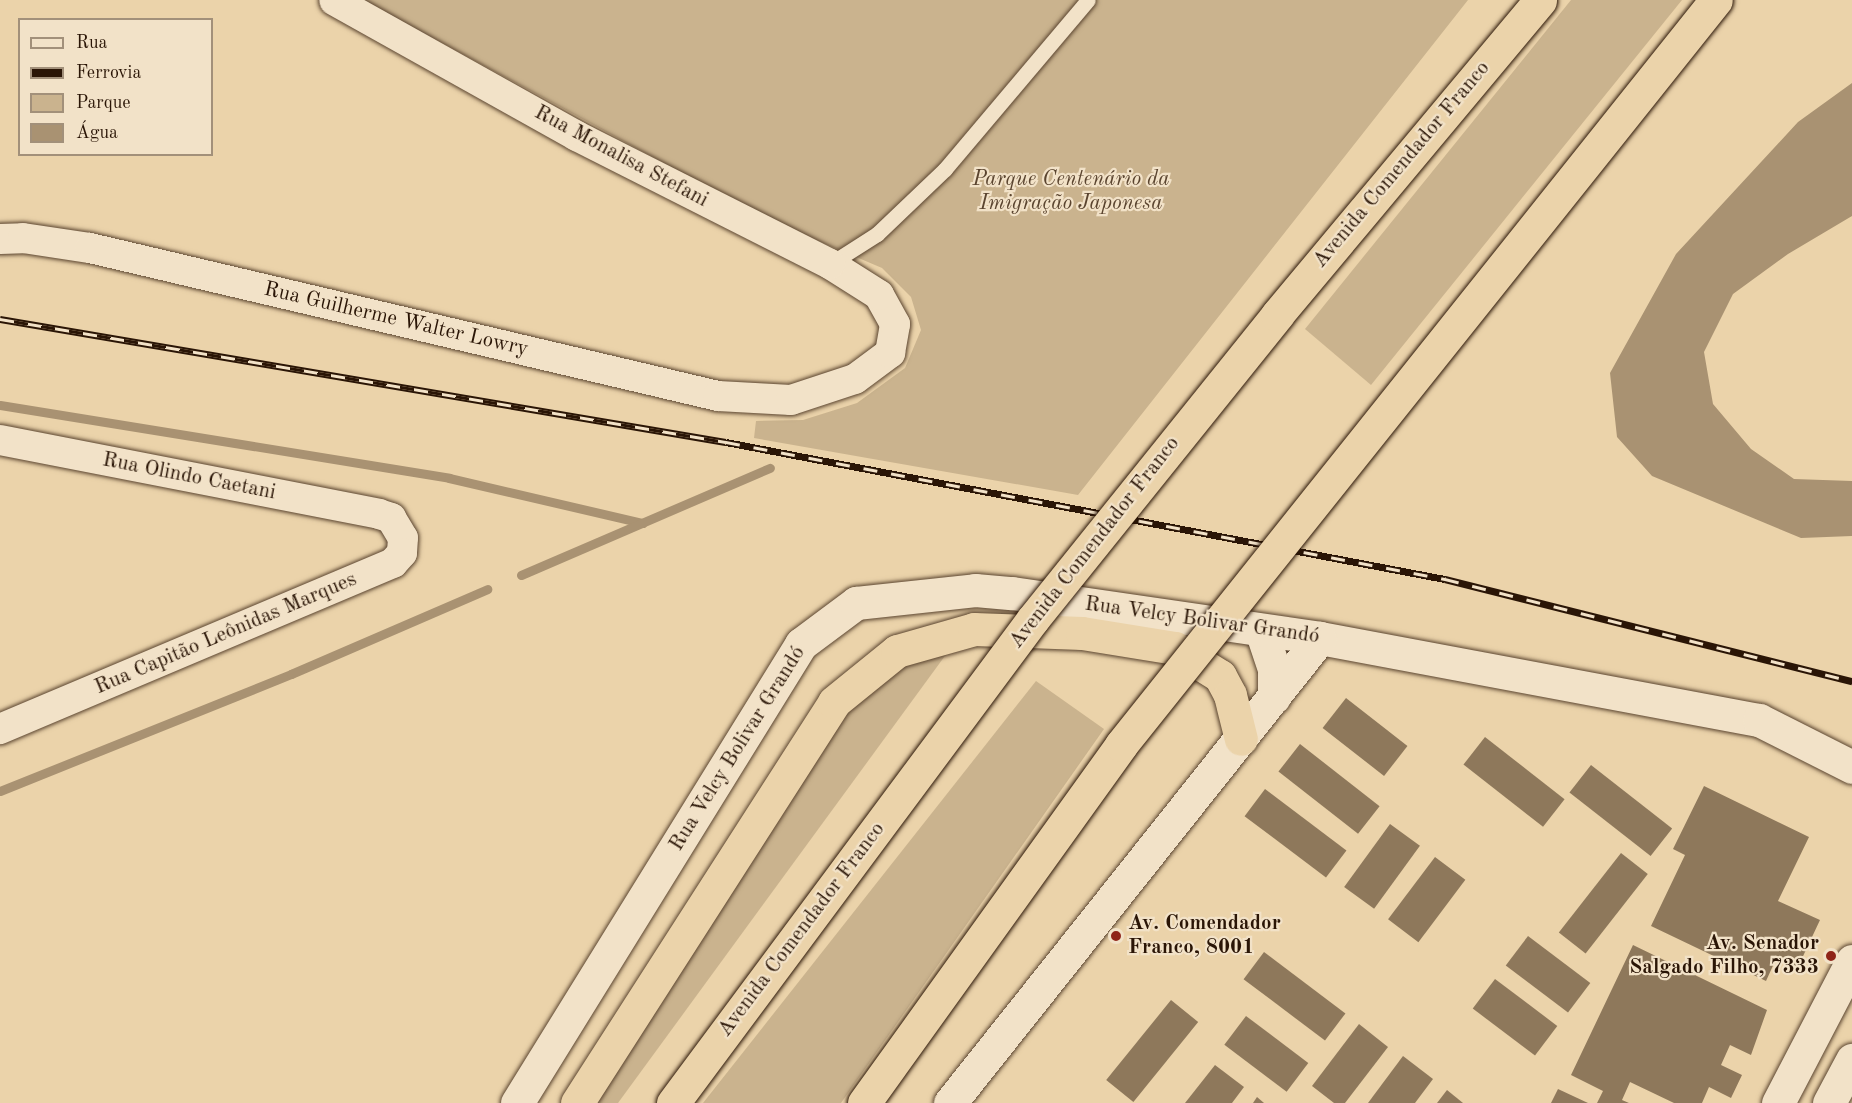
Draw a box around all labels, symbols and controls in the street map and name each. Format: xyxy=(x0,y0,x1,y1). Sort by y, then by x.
legend xyxy=(18,18,213,156)
text: Rua xyxy=(76,34,107,52)
street label: Avenida Comendador Franco xyxy=(1308,56,1496,274)
text: Ferrovia xyxy=(76,64,141,82)
text: Parque xyxy=(76,94,131,112)
street label: Rua Monalisa Stefani xyxy=(530,101,712,213)
text: Água xyxy=(76,124,118,142)
park label: Parque Centenário da Imigração Japonesa xyxy=(973,167,1169,217)
street label: Rua Guilherme Walter Lowry xyxy=(261,277,531,363)
street label: Avenida Comendador Franco xyxy=(1004,432,1186,654)
street label: Rua Olindo Caetani xyxy=(100,448,278,506)
street label: Rua Capitão Leônidas Marques xyxy=(91,567,361,701)
street label: Rua Velcy Bolivar Grandó xyxy=(1083,592,1321,650)
street label: Rua Velcy Bolivar Grandó xyxy=(665,642,811,856)
street label: Avenida Comendador Franco xyxy=(713,818,891,1042)
place label: Av. Comendador Franco, 8001 xyxy=(1128,911,1281,961)
marker: Av. Comendador Franco, 8001 xyxy=(1109,929,1123,943)
place label: Av. Senador Salgado Filho, 7333 xyxy=(1629,931,1819,981)
marker: Av. Senador Salgado Filho, 7333 xyxy=(1824,949,1838,963)

